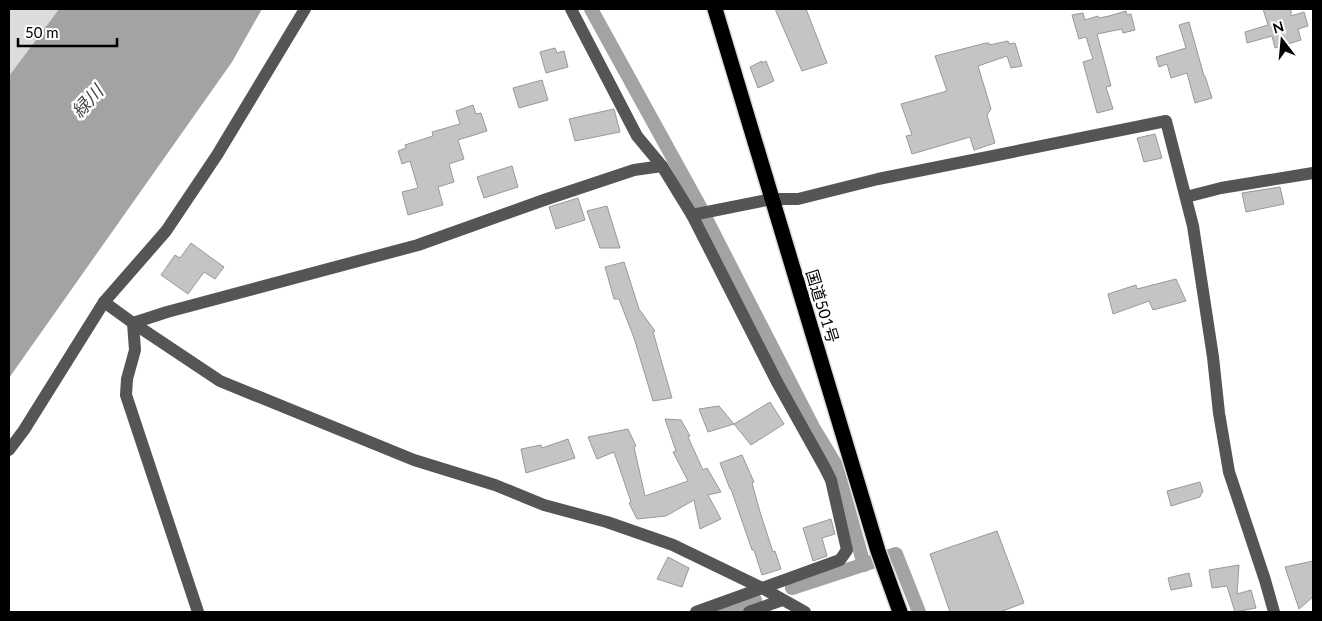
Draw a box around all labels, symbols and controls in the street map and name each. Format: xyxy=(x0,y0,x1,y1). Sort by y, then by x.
scale bar xyxy=(18,15,116,47)
north arrow xyxy=(1257,15,1307,65)
text: N xyxy=(1271,17,1286,37)
text: 50 m xyxy=(25,23,59,41)
water label: 緑川 xyxy=(67,79,109,122)
street label: 国道501号 xyxy=(803,267,843,345)

